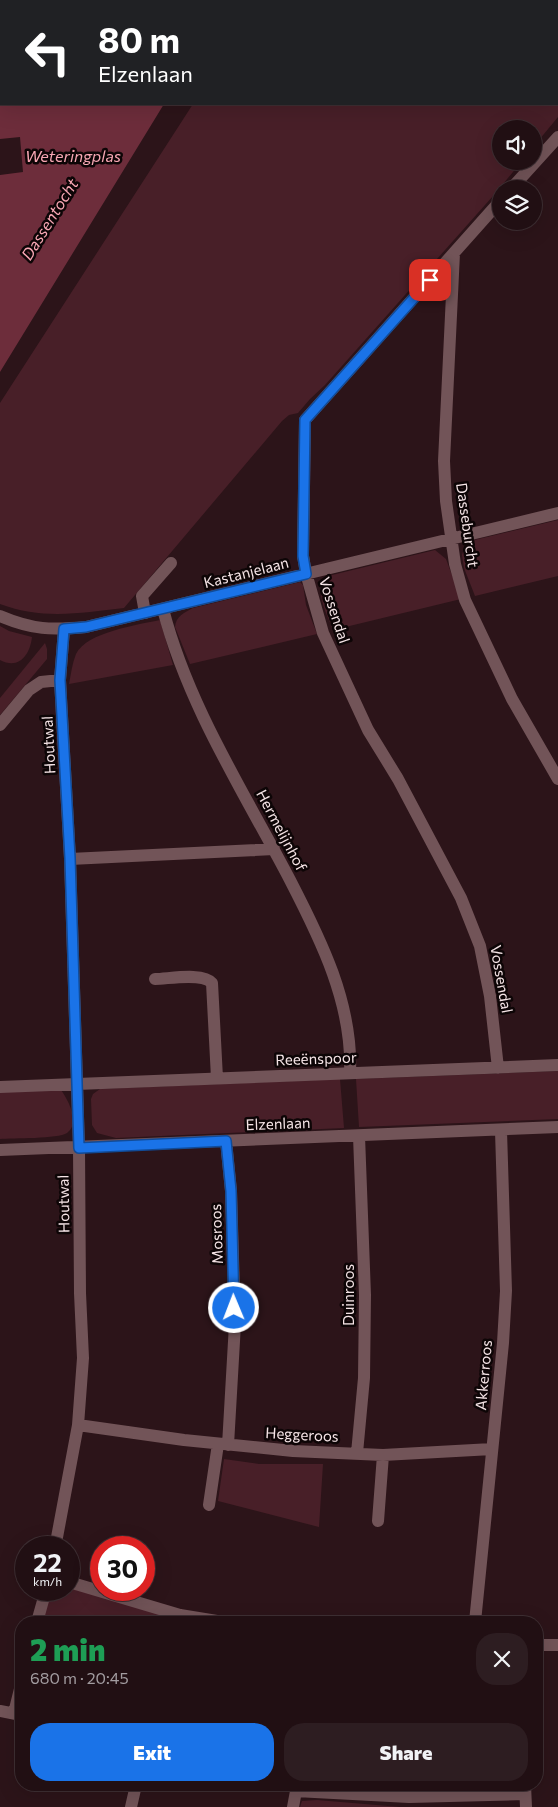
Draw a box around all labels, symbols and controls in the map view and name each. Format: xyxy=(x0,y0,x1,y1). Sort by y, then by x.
text: 80 m xyxy=(98,17,180,60)
icon: left xyxy=(15,20,80,85)
text: Elzenlaan xyxy=(98,60,193,87)
map controls xyxy=(492,120,542,230)
button: sound xyxy=(492,120,542,170)
water label: Weteringplas xyxy=(25,146,121,165)
water label: Dassentocht xyxy=(17,175,82,263)
button: layers xyxy=(492,180,542,230)
pin xyxy=(409,259,451,301)
icon: arrive xyxy=(416,266,444,294)
street label: Dasseburcht xyxy=(453,481,483,569)
street label: Kastanjelaan xyxy=(202,553,290,591)
street label: Vossendal xyxy=(316,575,354,645)
street label: Houtwal xyxy=(37,715,59,775)
street label: Hermelijnhof xyxy=(253,786,311,874)
street label: Vossendal xyxy=(487,944,517,1014)
street label: Reeënspoor xyxy=(275,1048,357,1068)
street label: Elzenlaan xyxy=(245,1113,311,1133)
street label: Houtwal xyxy=(53,1175,73,1233)
street label: Mosroos xyxy=(206,1203,226,1264)
street label: Duinroos xyxy=(339,1264,357,1326)
position arrow xyxy=(207,1281,259,1333)
street label: Akkerroos xyxy=(471,1339,495,1411)
street label: Heggeroos xyxy=(265,1423,339,1445)
speed limit sign: 30 xyxy=(90,1536,155,1601)
text: 22 xyxy=(33,1547,62,1577)
text: km/h xyxy=(33,1574,62,1588)
text: 2 min xyxy=(30,1630,105,1667)
button: close xyxy=(476,1633,528,1685)
text: 680 m · 20:45 xyxy=(30,1668,129,1687)
button: Exit xyxy=(30,1723,274,1781)
button: Share xyxy=(284,1723,528,1781)

